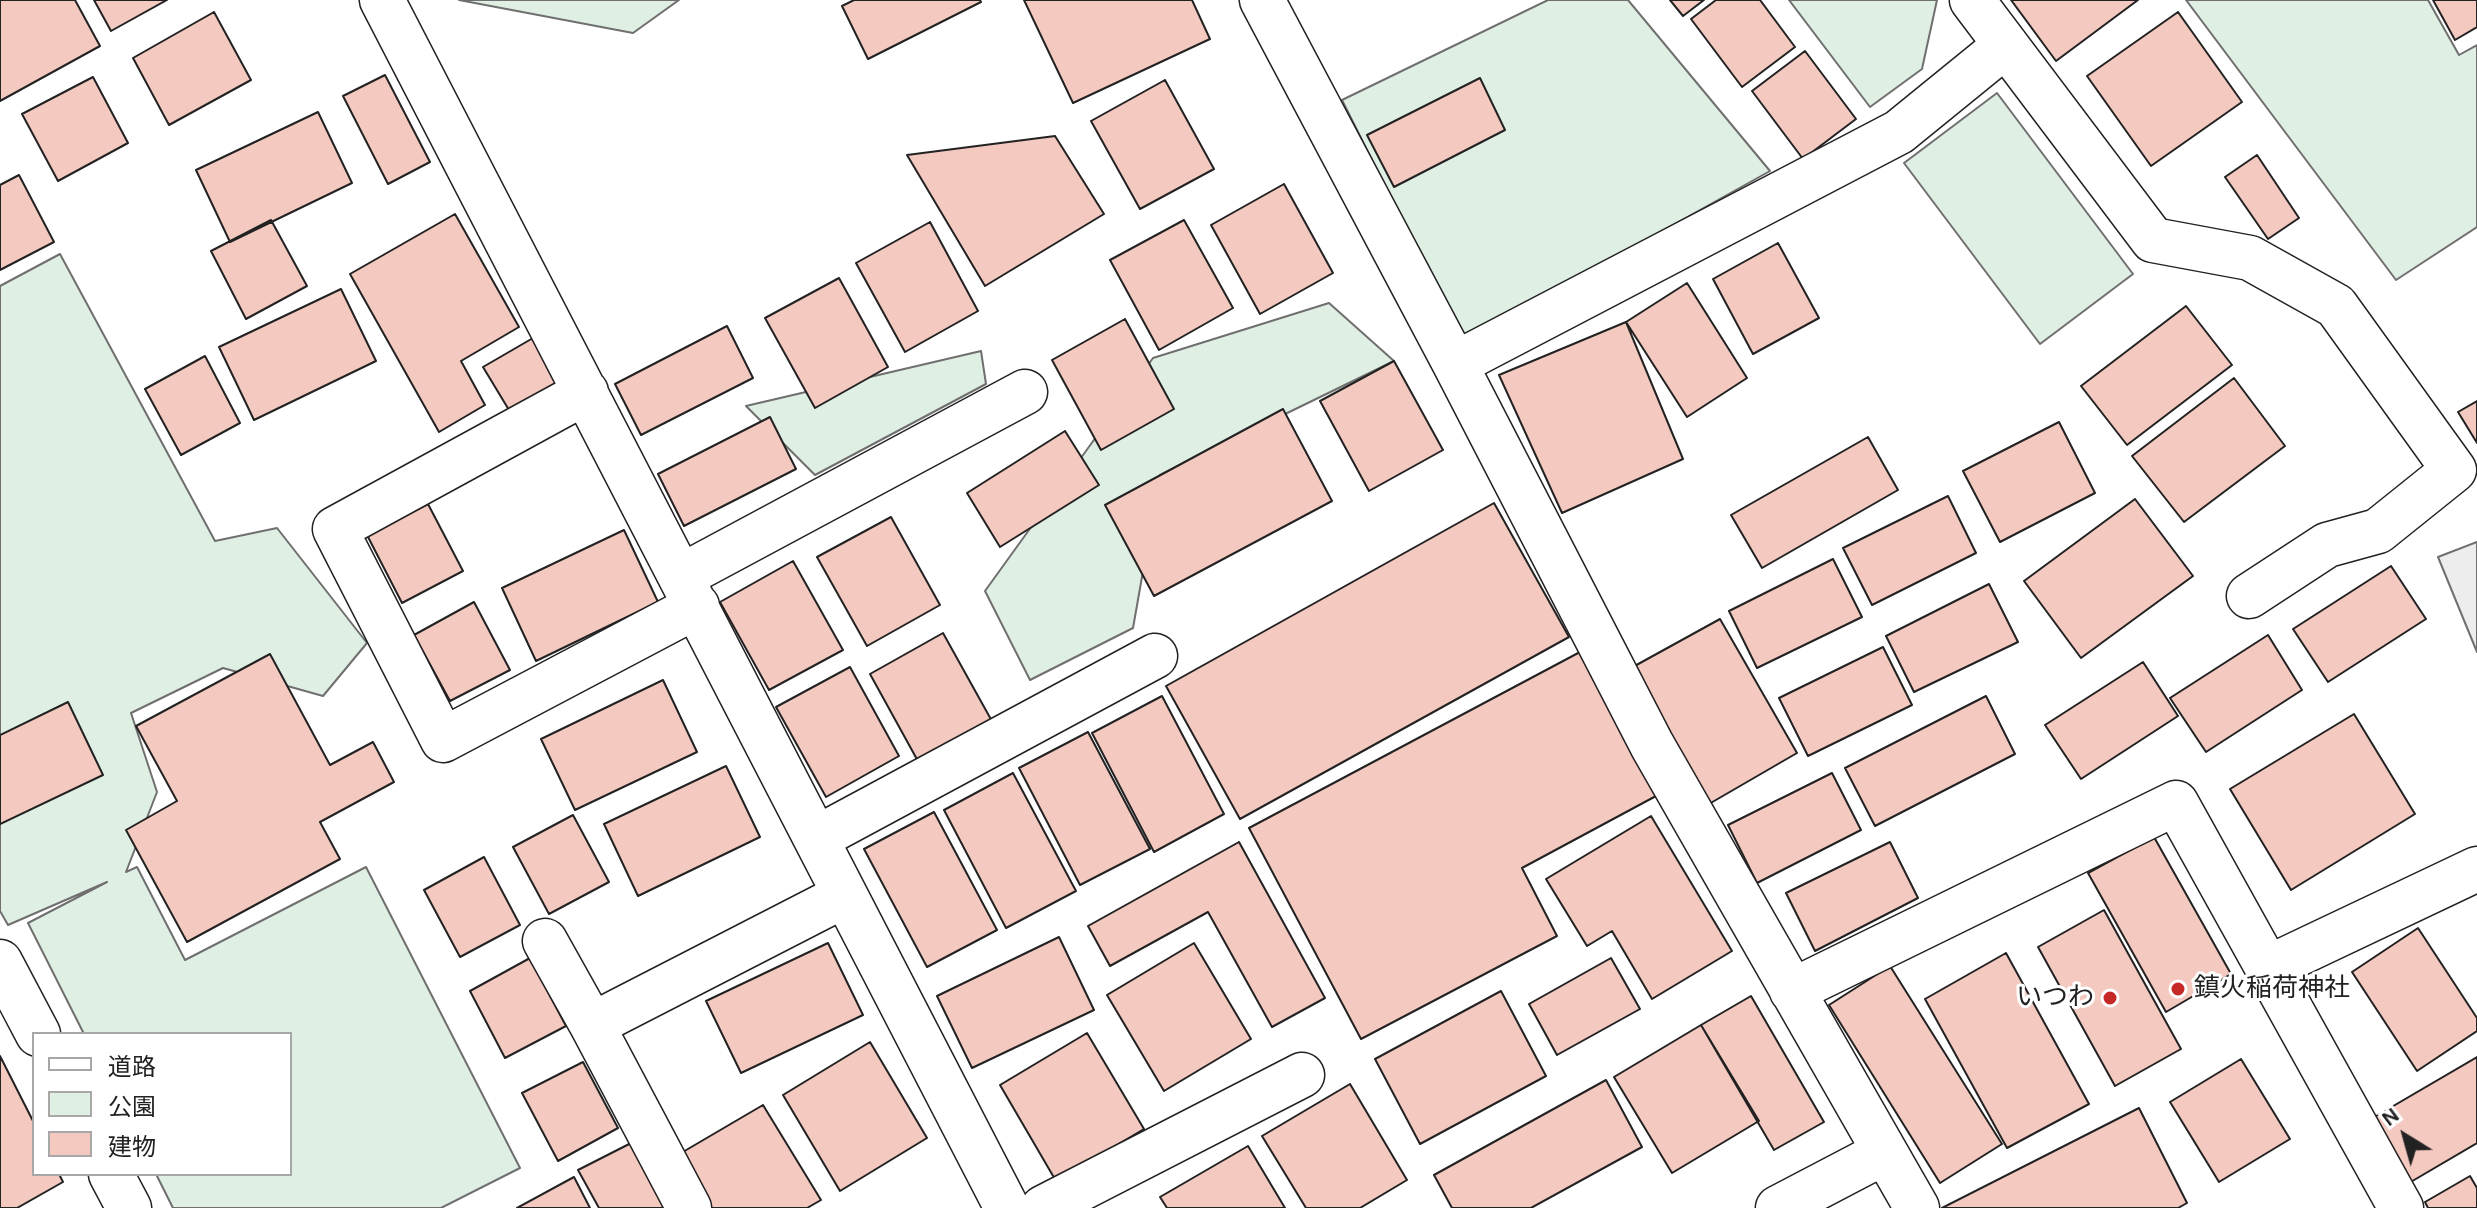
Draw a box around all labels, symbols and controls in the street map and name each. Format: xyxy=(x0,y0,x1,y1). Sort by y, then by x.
place label: 鎮火稲荷神社 xyxy=(2194,973,2350,1005)
marker: 鎮火稲荷神社 xyxy=(2169,980,2187,998)
place label: いつわ xyxy=(2016,982,2094,1014)
marker: いつわ xyxy=(2101,989,2119,1007)
legend xyxy=(32,1032,292,1176)
text: 道路 xyxy=(108,1053,156,1081)
text: 公園 xyxy=(108,1093,156,1121)
north arrow xyxy=(2365,1096,2445,1176)
text: N xyxy=(2376,1102,2405,1132)
text: 建物 xyxy=(108,1133,156,1161)

